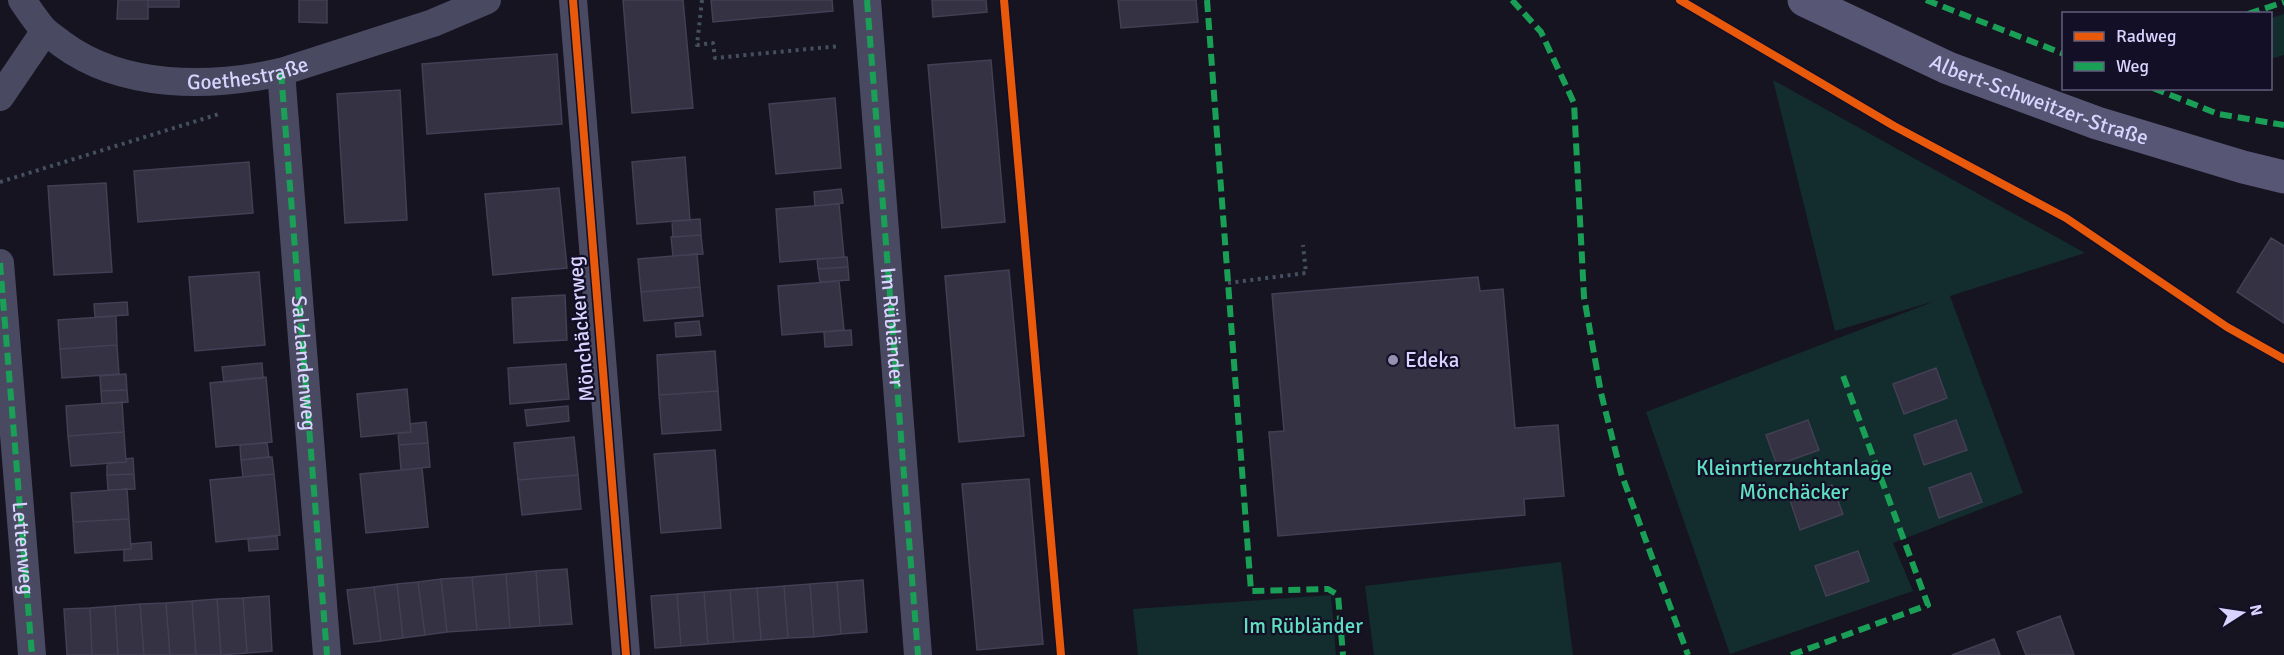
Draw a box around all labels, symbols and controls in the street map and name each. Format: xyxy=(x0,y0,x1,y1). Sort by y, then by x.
legend xyxy=(2062,12,2272,90)
text: Radweg xyxy=(2116,25,2177,47)
street label: Albert-Schweitzer-Straße xyxy=(1926,48,2152,151)
street label: Goethestraße xyxy=(187,51,312,95)
text: Weg xyxy=(2116,55,2149,77)
street label: Mönchäckerweg xyxy=(562,255,600,403)
street label: Im Rübländer xyxy=(875,266,910,388)
street label: Salzlandenweg xyxy=(286,294,322,432)
place label: Edeka xyxy=(1405,347,1459,373)
marker: Edeka xyxy=(1386,353,1400,367)
park label: Kleinrtierzuchtanlage Mönchäcker xyxy=(1696,455,1892,505)
street label: Lettenweg xyxy=(7,500,40,596)
north arrow xyxy=(2212,583,2272,643)
text: N xyxy=(2245,603,2267,618)
park label: Im Rübländer xyxy=(1243,613,1363,639)

